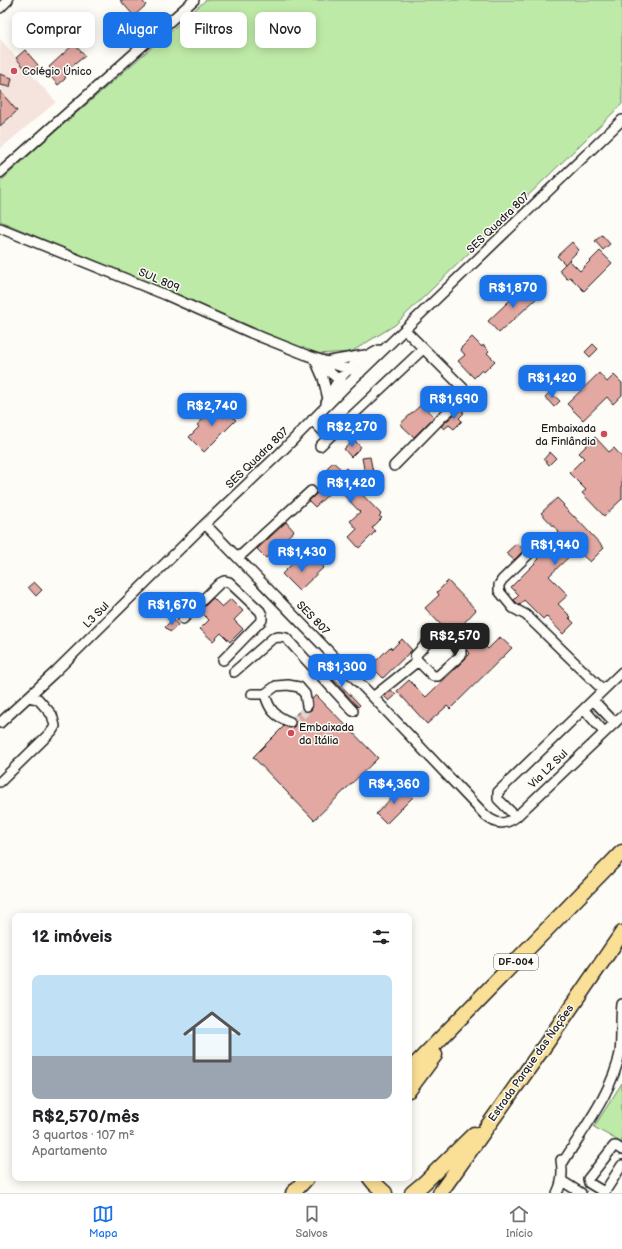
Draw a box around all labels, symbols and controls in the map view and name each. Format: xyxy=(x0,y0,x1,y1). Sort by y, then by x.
chip: Comprar xyxy=(12,12,95,48)
chip: Alugar xyxy=(103,12,172,48)
chip: Filtros xyxy=(180,12,247,48)
chip: Novo xyxy=(255,12,316,48)
place label: Colégio Único xyxy=(22,64,92,78)
marker: Colégio Único xyxy=(9,66,19,76)
street label: SES Quadra 807 xyxy=(464,189,532,256)
street label: SUL 809 xyxy=(137,266,181,294)
pin: R$1,870 xyxy=(476,275,550,309)
text: R$1,870 xyxy=(489,280,537,296)
pin: R$1,420 xyxy=(515,365,589,399)
text: R$1,420 xyxy=(527,370,577,386)
pin: R$1,690 xyxy=(417,386,491,420)
text: R$1,690 xyxy=(429,391,479,407)
pin: R$2,740 xyxy=(175,393,249,427)
text: R$2,740 xyxy=(186,398,238,414)
pin: R$2,270 xyxy=(315,414,389,448)
text: R$2,270 xyxy=(327,419,377,435)
place label: Embaixada da Finlândia xyxy=(535,422,596,448)
street label: SES Quadra 807 xyxy=(223,424,291,491)
marker: Embaixada da Finlândia xyxy=(599,429,609,439)
pin: R$1,420 xyxy=(314,470,388,504)
text: R$1,420 xyxy=(326,475,376,491)
pin: R$1,940 xyxy=(518,532,592,566)
text: R$1,940 xyxy=(530,537,580,553)
pin: R$1,430 xyxy=(265,539,339,573)
text: R$1,430 xyxy=(277,544,327,560)
pin: R$1,670 xyxy=(135,592,209,626)
text: R$1,670 xyxy=(148,597,196,613)
street label: SES 807 xyxy=(294,598,333,638)
street label: L3 Sul xyxy=(80,599,112,631)
pin: R$2,570 xyxy=(418,623,492,657)
text: R$2,570 xyxy=(430,628,480,644)
pin: R$1,300 xyxy=(305,654,379,688)
text: R$1,300 xyxy=(317,659,367,675)
place label: Embaixada da Itália xyxy=(299,721,354,747)
marker: Embaixada da Itália xyxy=(286,728,296,738)
street label: Via L2 Sul xyxy=(526,747,570,791)
pin: R$4,360 xyxy=(357,771,431,805)
text: R$4,360 xyxy=(368,776,420,792)
icon: filters xyxy=(370,926,392,948)
text: 12 imóveis xyxy=(32,927,112,947)
road number: DF-004 xyxy=(494,954,538,970)
icon: home xyxy=(176,1001,248,1073)
street label: Estrada Parque das Nações xyxy=(486,1002,577,1124)
text: R$2,570/mês xyxy=(32,1107,139,1127)
text: 3 quartos · 107 m² xyxy=(32,1127,135,1143)
text: Apartamento xyxy=(32,1143,107,1159)
tab: Mapa xyxy=(89,1203,117,1240)
tab: Salvos xyxy=(296,1203,328,1240)
tab: Início xyxy=(506,1203,533,1240)

